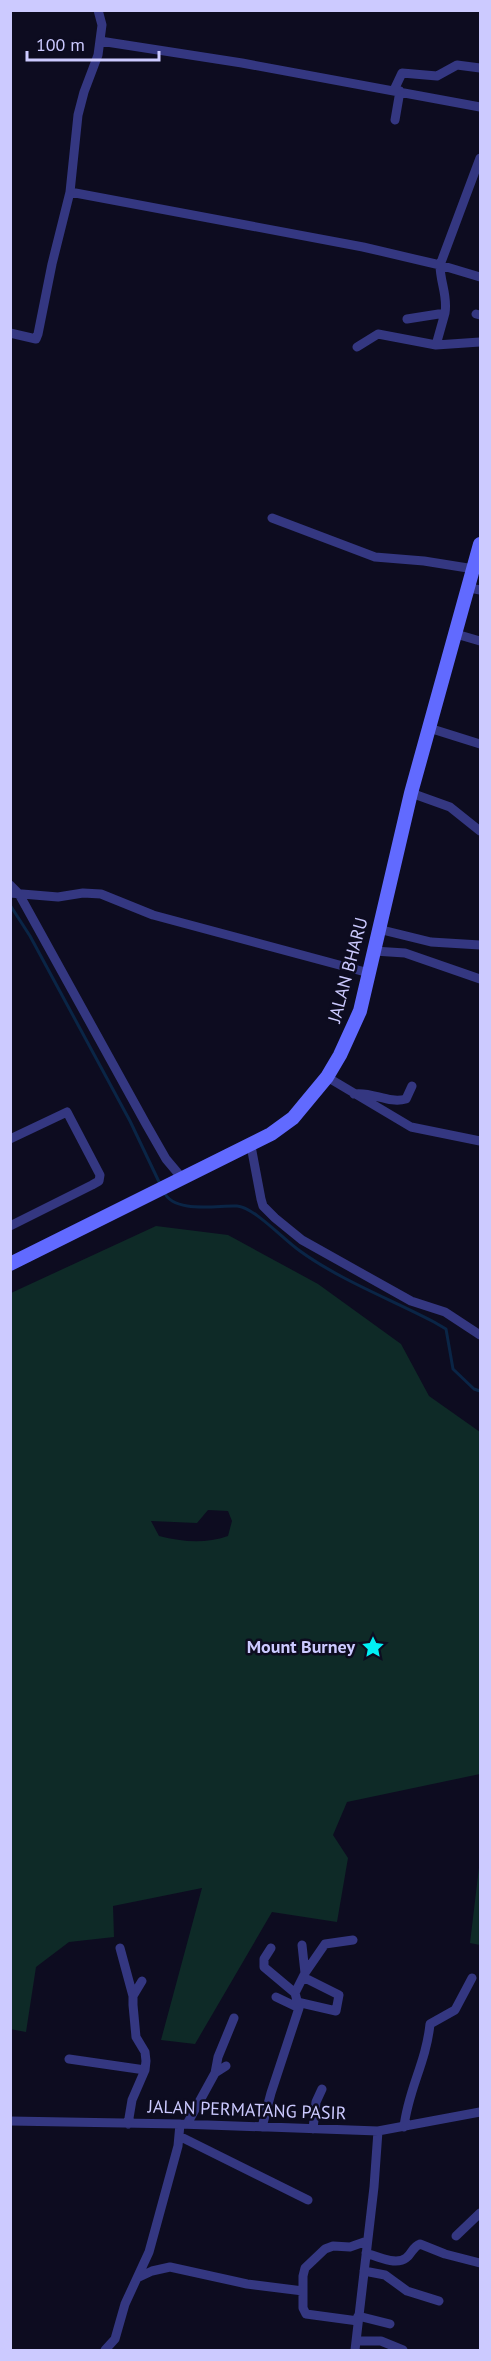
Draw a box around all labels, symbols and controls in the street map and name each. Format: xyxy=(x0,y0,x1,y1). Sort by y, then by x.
scale bar xyxy=(27,24,159,62)
text: 100 m xyxy=(36,33,85,56)
street label: JALAN BHARU xyxy=(322,915,373,1026)
place icon: Mount Burney xyxy=(360,1634,386,1660)
place label: Mount Burney xyxy=(247,1635,355,1658)
street label: JALAN PERMATANG PASIR xyxy=(146,2095,347,2124)

